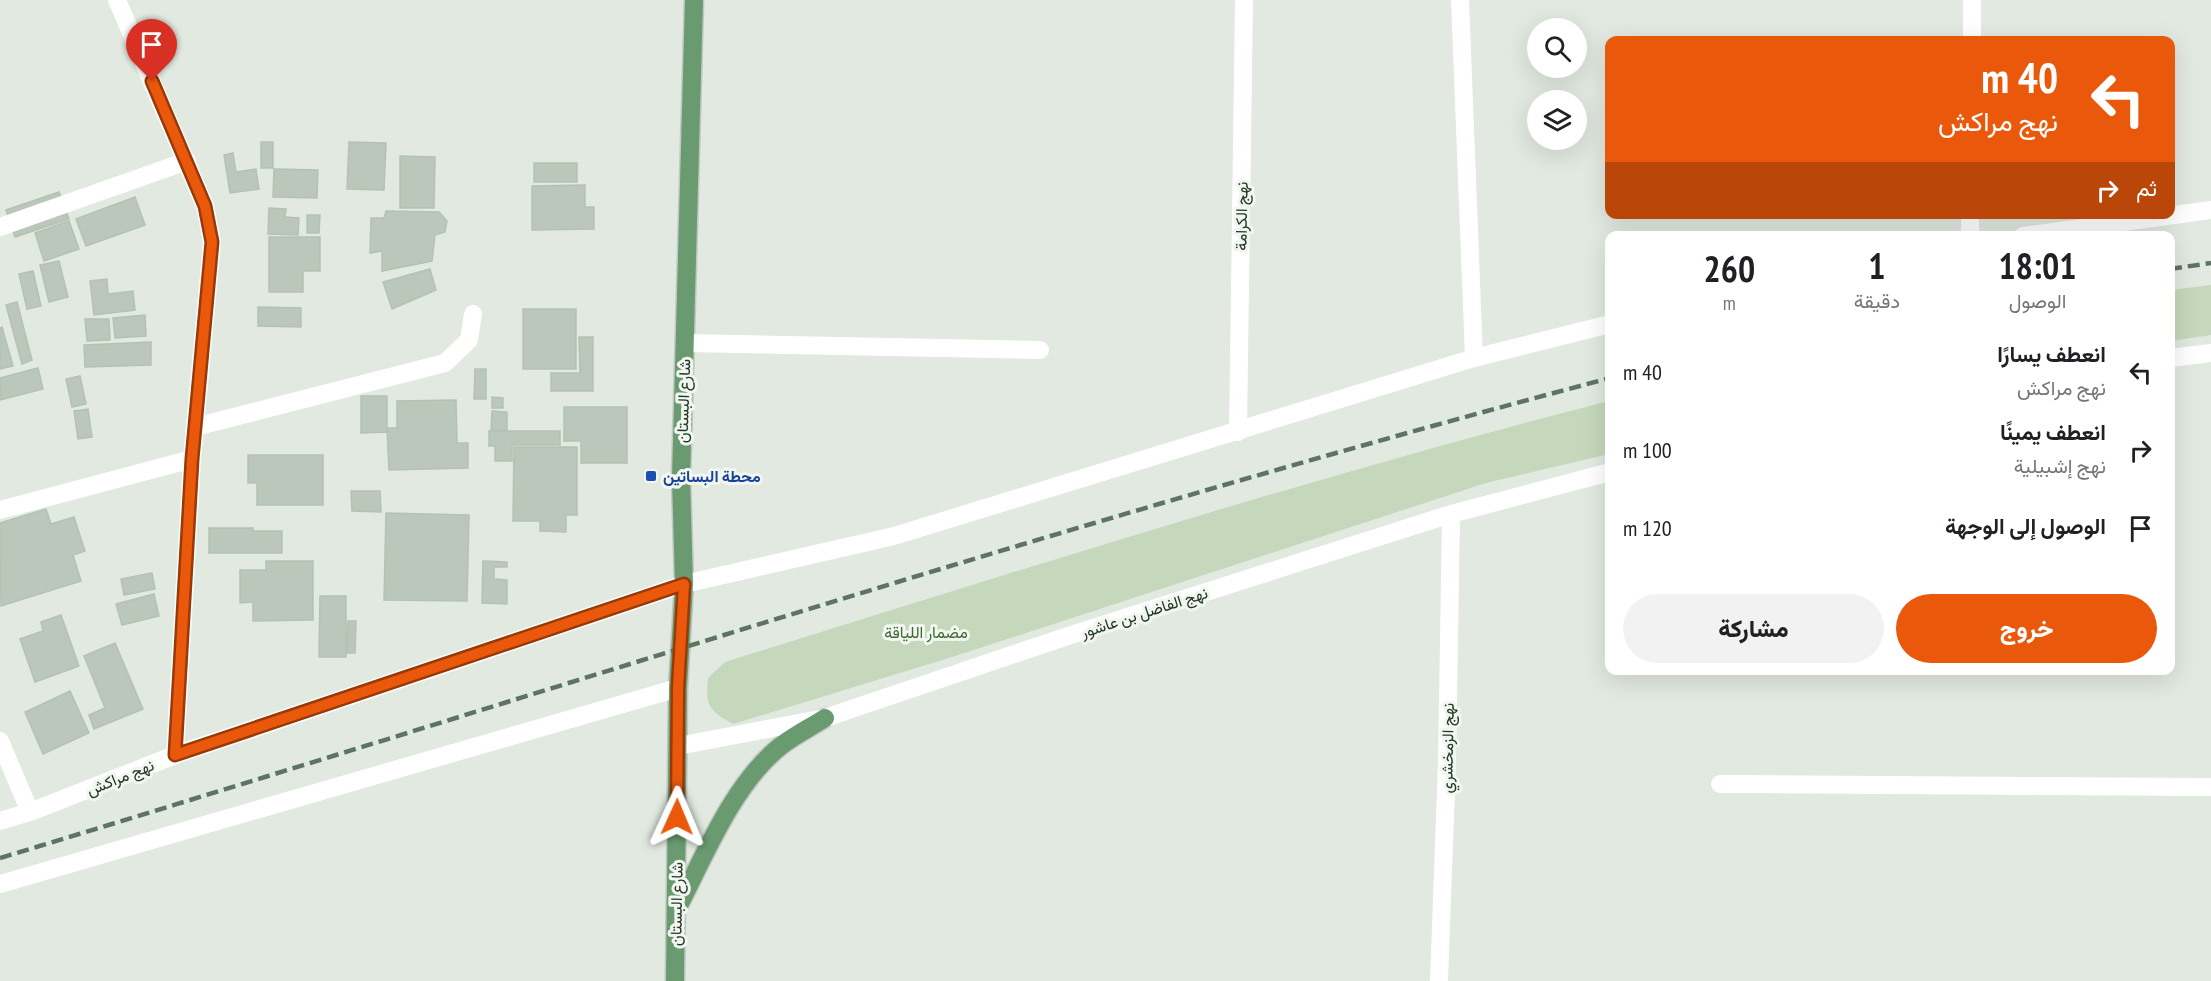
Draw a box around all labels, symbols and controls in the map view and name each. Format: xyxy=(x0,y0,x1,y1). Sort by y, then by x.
map controls xyxy=(1527,18,1587,150)
button: search xyxy=(1527,18,1587,78)
pin xyxy=(126,19,177,81)
icon: arrive xyxy=(135,28,168,61)
text: 40 m xyxy=(1981,50,2058,105)
icon: left xyxy=(2079,60,2157,138)
button: layers xyxy=(1527,90,1587,150)
text: نهج مراكش xyxy=(1938,104,2058,138)
icon: right xyxy=(2091,174,2124,207)
text: ثم xyxy=(2136,174,2157,202)
street label: نهج الكرامة xyxy=(1230,181,1254,251)
text: 1 xyxy=(1868,242,1885,289)
text: 18:01 xyxy=(1999,242,2076,289)
text: 260 xyxy=(1704,245,1755,292)
text: دقيقة xyxy=(1854,288,1900,314)
text: الوصول xyxy=(2009,288,2066,314)
text: m xyxy=(1723,290,1736,316)
text: انعطف يسارًا xyxy=(1997,340,2106,368)
icon: left xyxy=(2124,356,2157,389)
text: 40 m xyxy=(1623,358,1662,386)
street label: شارع البستان xyxy=(672,359,696,443)
text: نهج مراكش xyxy=(2017,375,2106,401)
text: انعطف يمينًا xyxy=(2000,418,2106,446)
icon: right xyxy=(2124,434,2157,467)
text: 100 m xyxy=(1623,436,1672,464)
text: نهج إشبيلية xyxy=(2014,453,2106,479)
place label: محطة البساتين xyxy=(663,466,761,486)
marker: محطة البساتين xyxy=(644,469,658,483)
text: الوصول إلى الوجهة xyxy=(1945,512,2106,540)
icon: arrive xyxy=(2124,512,2157,545)
text: 120 m xyxy=(1623,514,1672,542)
street label: نهج الفاضل بن عاشور xyxy=(1077,582,1211,644)
button: مشاركة xyxy=(1623,594,1884,663)
button: خروج xyxy=(1896,594,2157,663)
park label: مضمار اللياقة xyxy=(884,622,968,643)
street label: نهج الزمخشري xyxy=(1436,703,1462,794)
street label: نهج مراكش xyxy=(83,754,157,801)
position arrow xyxy=(645,785,709,849)
street label: شارع البستان xyxy=(665,862,689,946)

